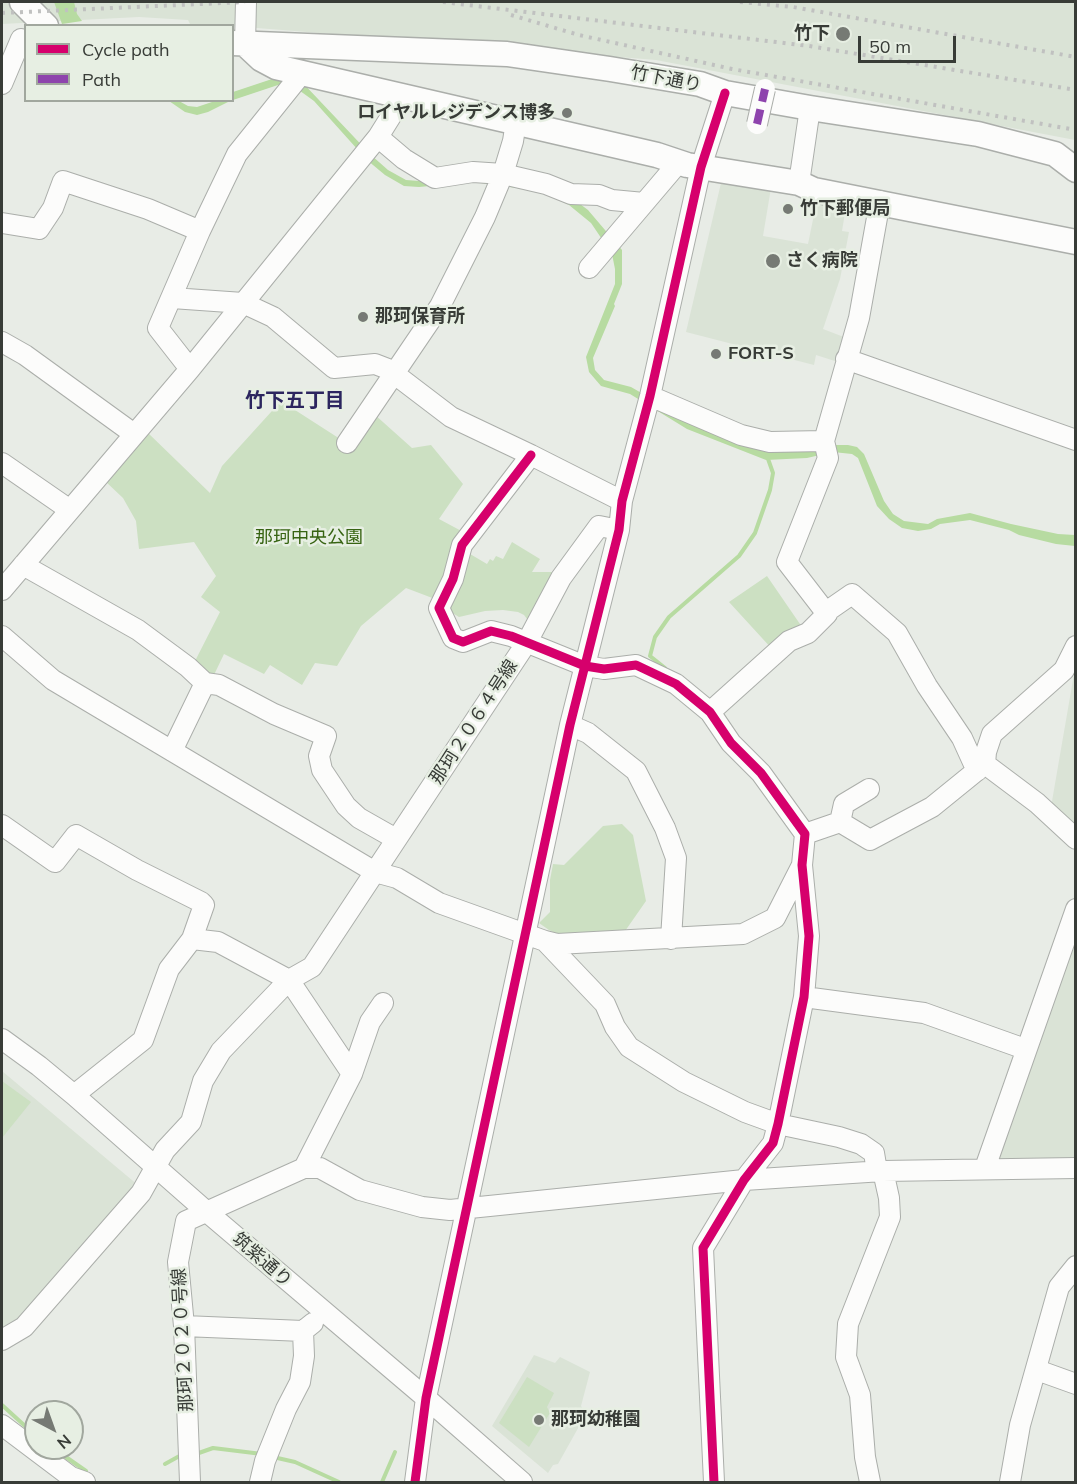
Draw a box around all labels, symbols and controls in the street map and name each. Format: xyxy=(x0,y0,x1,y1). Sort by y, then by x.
place label: 竹下 xyxy=(794,23,830,45)
legend xyxy=(24,24,234,102)
scale bar xyxy=(861,24,958,62)
marker: 竹下 xyxy=(834,25,852,43)
text: 50 m xyxy=(869,35,911,58)
text: Cycle path xyxy=(82,38,169,61)
street label: 竹下通り xyxy=(629,62,703,96)
text: Path xyxy=(82,68,121,91)
place label: ロイヤルレジデンス博多 xyxy=(357,102,555,124)
marker: ロイヤルレジデンス博多 xyxy=(560,106,574,120)
place label: 竹下郵便局 xyxy=(800,198,890,220)
marker: 竹下郵便局 xyxy=(781,202,795,216)
place label: さく病院 xyxy=(786,250,858,272)
marker: さく病院 xyxy=(764,252,782,270)
place label: 那珂保育所 xyxy=(375,306,465,328)
marker: 那珂保育所 xyxy=(356,310,370,324)
place label: FORT-S xyxy=(728,343,794,365)
marker: FORT-S xyxy=(709,347,723,361)
district label: 竹下五丁目 xyxy=(245,389,345,413)
park label: 那珂中央公園 xyxy=(255,527,363,549)
street label: 那珂２０６４号線 xyxy=(426,656,522,788)
street label: 筑紫通り xyxy=(228,1228,296,1292)
street label: 那珂２０２０号線 xyxy=(168,1268,198,1412)
north arrow xyxy=(24,1400,84,1460)
place label: 那珂幼稚園 xyxy=(551,1409,641,1431)
marker: 那珂幼稚園 xyxy=(532,1413,546,1427)
text: N xyxy=(53,1431,76,1454)

